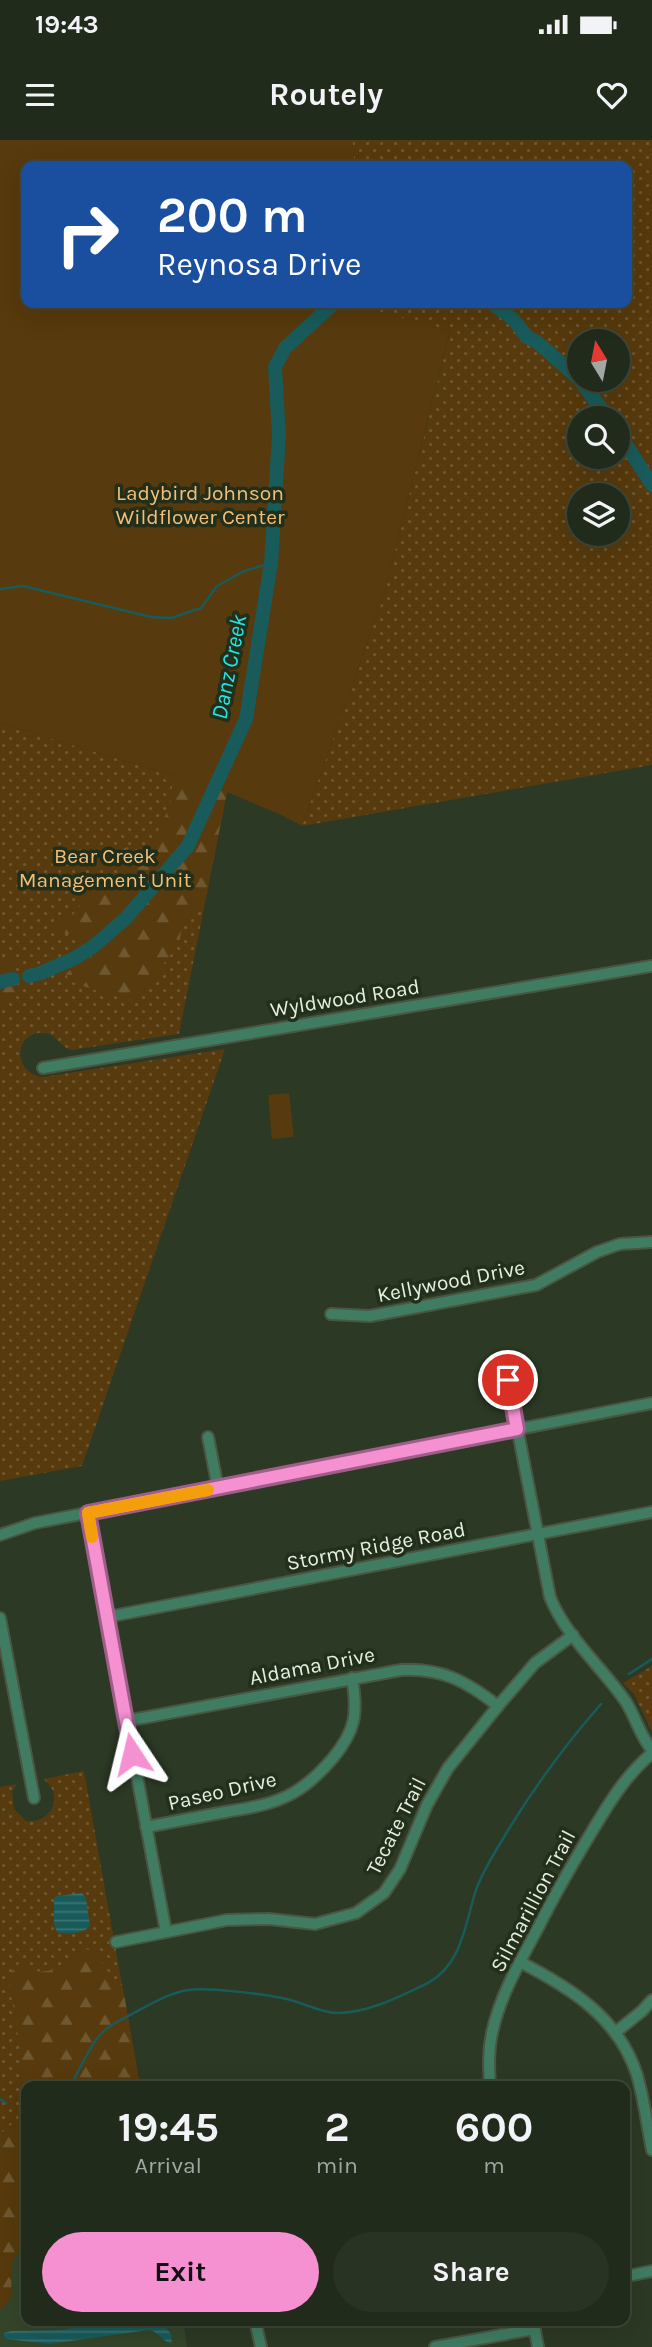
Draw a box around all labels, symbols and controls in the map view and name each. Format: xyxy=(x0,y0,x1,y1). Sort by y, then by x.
text: 19:43 xyxy=(35,9,99,40)
icon: menu xyxy=(21,76,59,114)
text: Routely xyxy=(269,76,383,113)
icon: heart xyxy=(593,76,631,114)
text: 200 m xyxy=(157,187,308,244)
icon: right xyxy=(42,189,133,280)
text: Reynosa Drive xyxy=(157,246,362,283)
north arrow xyxy=(567,329,630,392)
map controls xyxy=(567,329,630,546)
button: search xyxy=(567,406,630,469)
park label: Ladybird Johnson Wildflower Center xyxy=(115,481,285,529)
button: layers xyxy=(567,483,630,546)
water label: Danz Creek xyxy=(206,612,252,722)
park label: Bear Creek Management Unit xyxy=(19,844,191,892)
street label: Wyldwood Road xyxy=(269,974,421,1022)
street label: Kellywood Drive xyxy=(375,1255,527,1307)
pin xyxy=(478,1350,538,1410)
icon: arrive xyxy=(489,1361,527,1399)
street label: Stormy Ridge Road xyxy=(285,1517,467,1575)
street label: Aldama Drive xyxy=(247,1642,377,1690)
position arrow xyxy=(95,1717,169,1791)
street label: Paseo Drive xyxy=(165,1767,279,1815)
street label: Tecate Trail xyxy=(361,1773,431,1879)
street label: Silmarillion Trail xyxy=(485,1826,581,1976)
text: 19:45 xyxy=(118,2102,219,2152)
text: 2 xyxy=(324,2102,350,2152)
text: 600 xyxy=(455,2102,533,2152)
text: Arrival xyxy=(135,2152,202,2179)
text: min xyxy=(316,2152,358,2179)
text: m xyxy=(483,2152,505,2179)
button: Exit xyxy=(42,2232,319,2312)
button: Share xyxy=(333,2232,609,2312)

